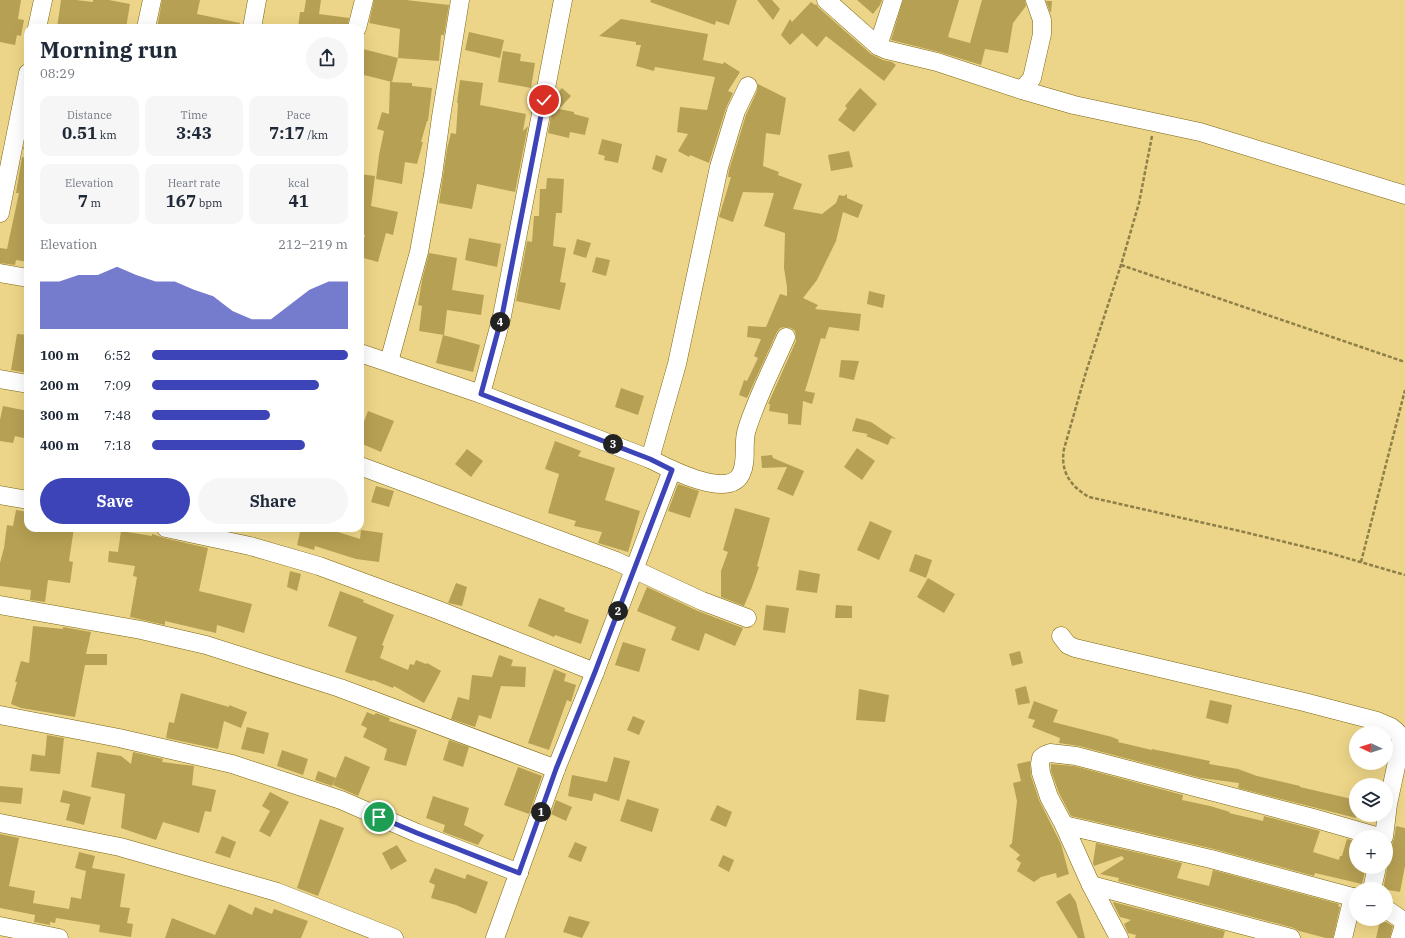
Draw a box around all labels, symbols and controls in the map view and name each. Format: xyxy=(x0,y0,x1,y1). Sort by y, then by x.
text: Morning run xyxy=(40,35,178,64)
button: share xyxy=(306,37,348,79)
text: 08:29 xyxy=(40,65,75,82)
pin xyxy=(527,83,561,117)
icon: check xyxy=(533,89,555,111)
text: Distance xyxy=(67,108,112,122)
text: Time xyxy=(180,108,208,122)
text: Pace xyxy=(287,108,311,122)
text: 0.51 xyxy=(62,122,97,144)
text: 3:43 xyxy=(176,122,212,144)
text: 7:17 xyxy=(269,122,305,144)
text: km xyxy=(97,128,117,142)
text: /km xyxy=(305,128,328,142)
text: Elevation xyxy=(65,176,114,190)
text: Heart rate xyxy=(168,176,220,190)
text: kcal xyxy=(288,176,309,190)
text: 7 xyxy=(78,190,88,212)
text: 167 xyxy=(166,190,196,212)
text: 41 xyxy=(288,190,309,212)
text: m xyxy=(88,196,101,210)
text: bpm xyxy=(196,196,222,210)
text: Elevation xyxy=(40,236,97,253)
text: 212–219 m xyxy=(278,236,348,253)
pin: 4 xyxy=(490,312,510,332)
text: 4 xyxy=(497,315,503,329)
text: 100 m xyxy=(40,347,79,364)
text: 6:52 xyxy=(104,347,131,364)
text: 200 m xyxy=(40,377,79,394)
text: 7:09 xyxy=(104,377,131,394)
text: 300 m xyxy=(40,407,79,424)
text: 7:48 xyxy=(104,407,131,424)
pin: 3 xyxy=(603,434,623,454)
text: 400 m xyxy=(40,437,79,454)
text: 7:18 xyxy=(104,437,131,454)
text: 3 xyxy=(610,437,616,451)
button: Save xyxy=(40,478,190,524)
button: Share xyxy=(198,478,348,524)
pin: 2 xyxy=(608,601,628,621)
text: 2 xyxy=(615,604,621,618)
north arrow xyxy=(1349,726,1393,770)
map controls xyxy=(1349,726,1393,926)
button: layers xyxy=(1349,778,1393,822)
pin xyxy=(362,800,396,834)
pin: 1 xyxy=(531,802,551,822)
text: 1 xyxy=(538,805,544,819)
icon: arrive xyxy=(368,806,390,828)
button: + xyxy=(1349,830,1393,874)
button: − xyxy=(1349,882,1393,926)

